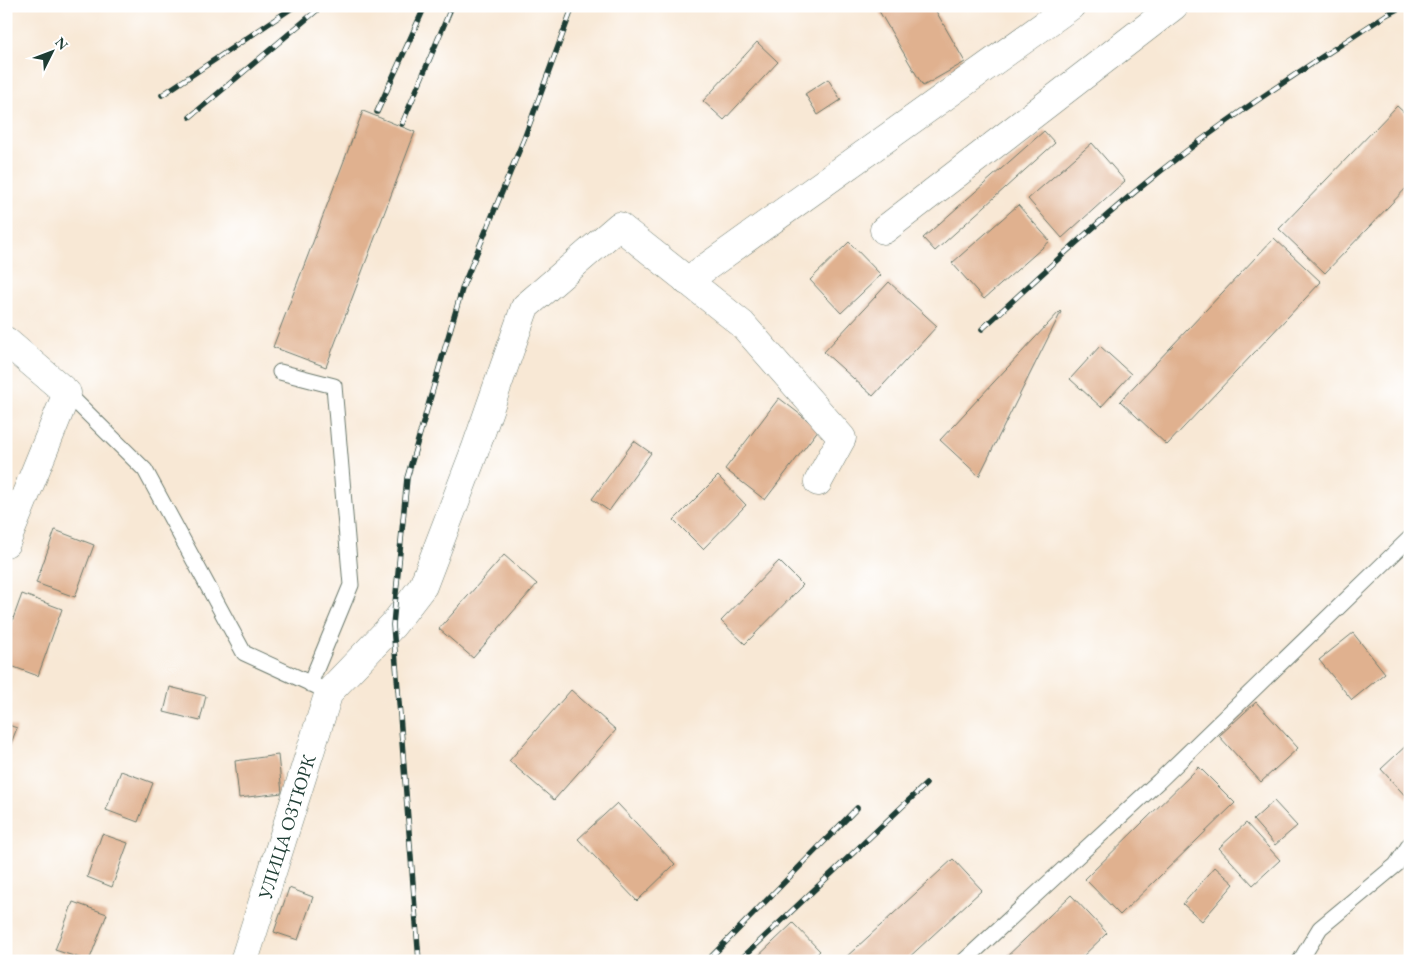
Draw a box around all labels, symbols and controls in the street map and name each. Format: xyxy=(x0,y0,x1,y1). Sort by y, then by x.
north arrow xyxy=(28,28,78,78)
text: N xyxy=(51,33,73,54)
street label: УЛИЦА ОЗТЮРК xyxy=(252,751,321,903)

